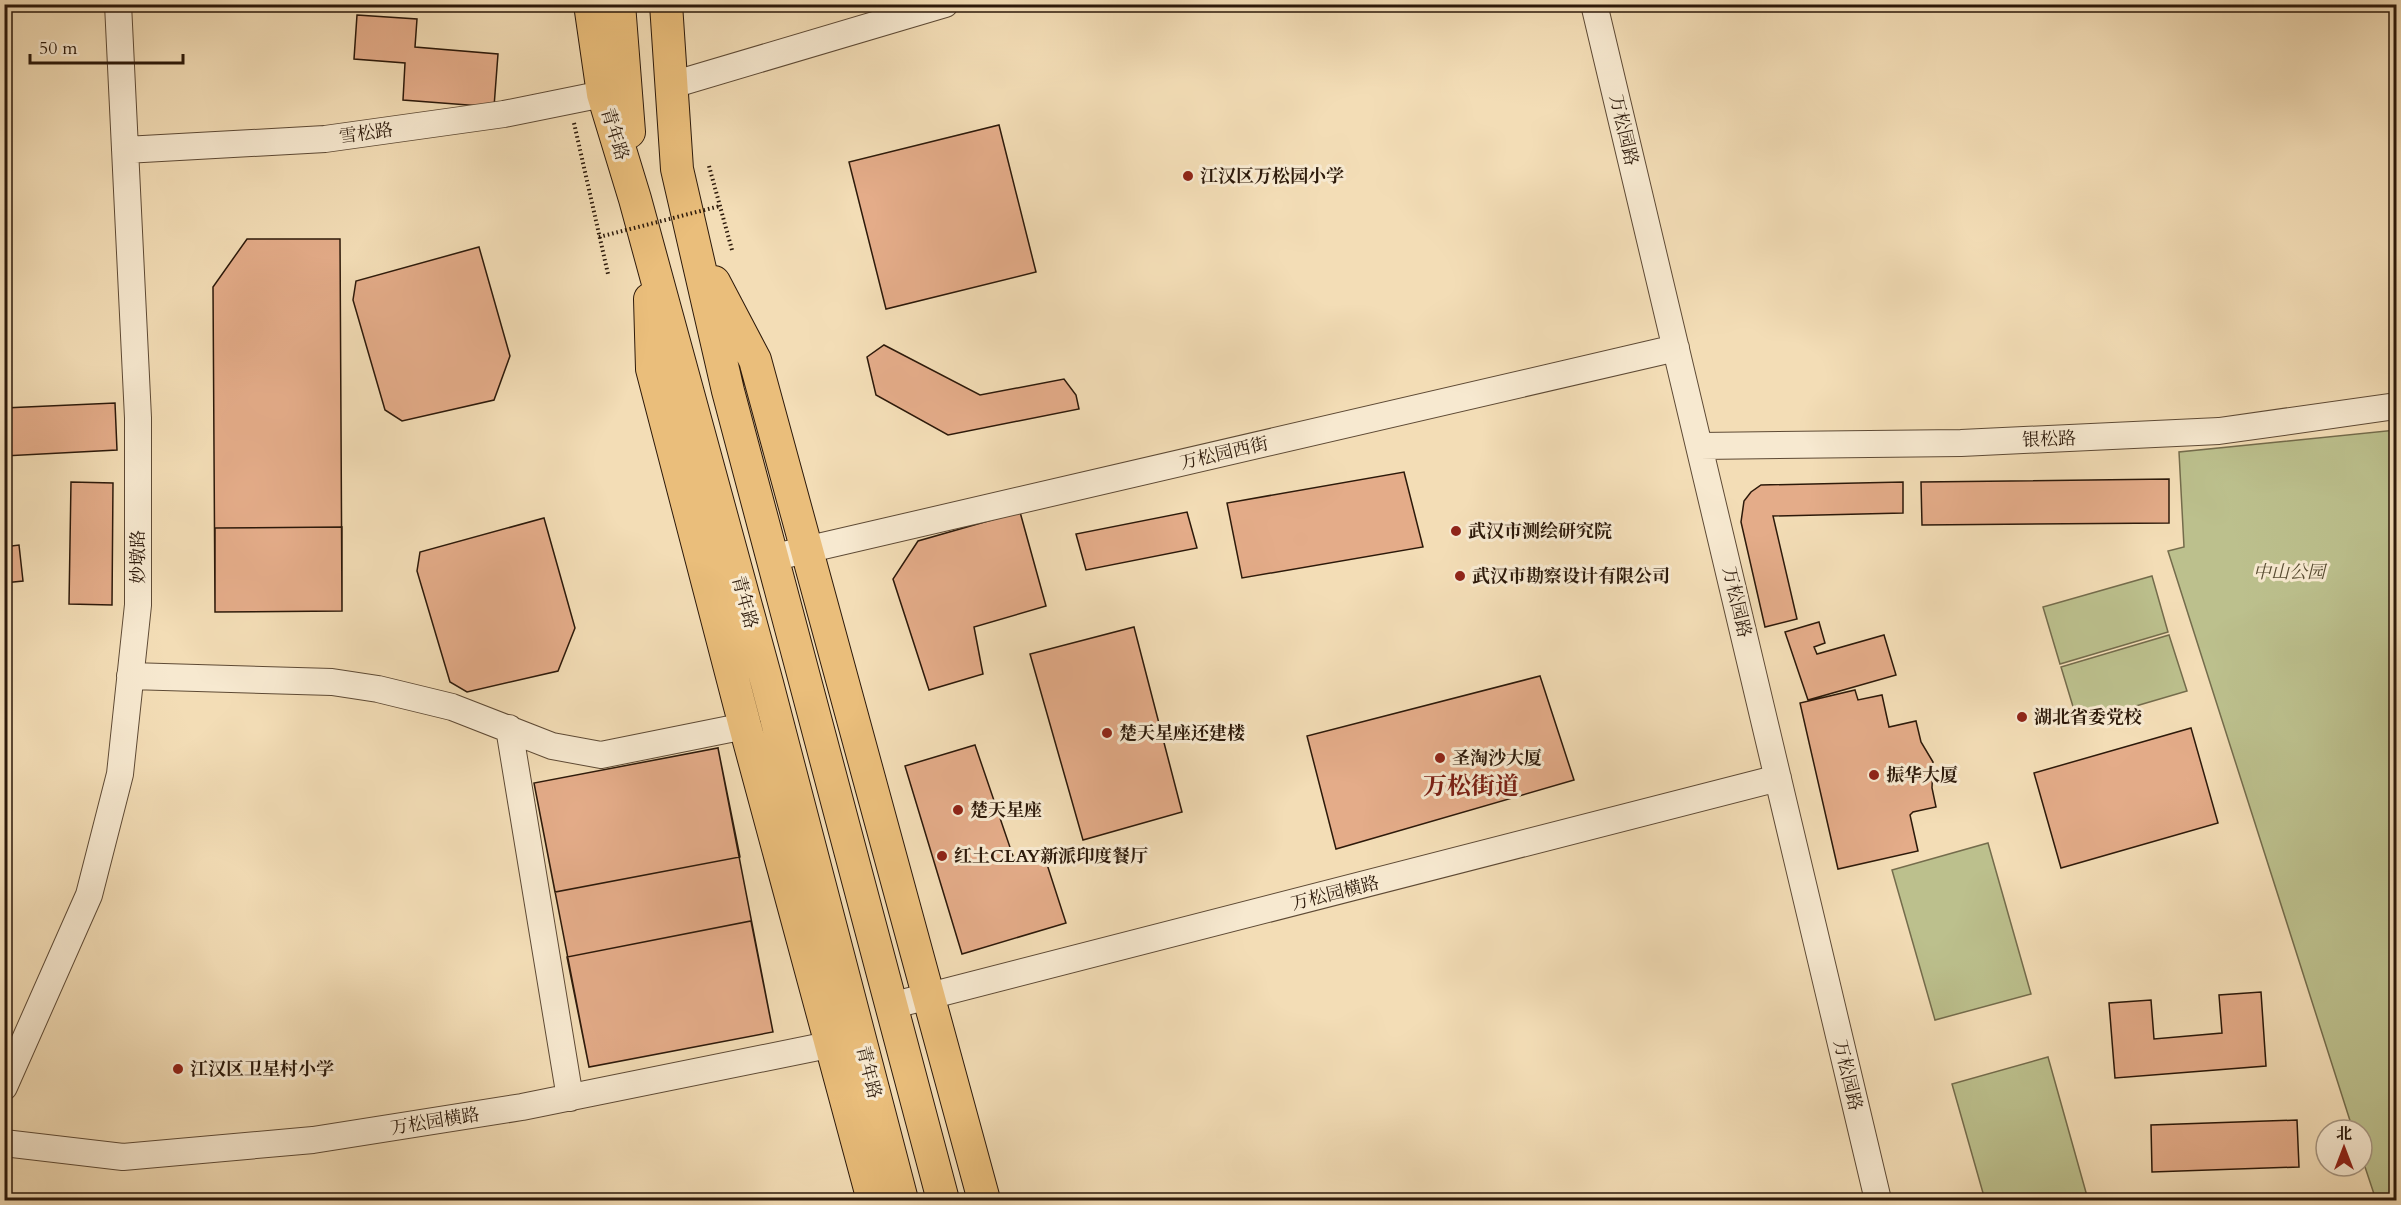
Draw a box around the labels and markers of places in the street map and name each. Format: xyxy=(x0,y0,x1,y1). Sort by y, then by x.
place label: 江汉区万松园小学 xyxy=(1200,164,1344,189)
marker: 江汉区万松园小学 xyxy=(1181,169,1195,183)
place label: 武汉市测绘研究院 xyxy=(1468,519,1612,544)
marker: 武汉市测绘研究院 xyxy=(1449,524,1463,538)
place label: 武汉市勘察设计有限公司 xyxy=(1472,564,1670,589)
marker: 武汉市勘察设计有限公司 xyxy=(1453,569,1467,583)
place label: 湖北省委党校 xyxy=(2034,705,2142,730)
marker: 湖北省委党校 xyxy=(2015,710,2029,724)
place label: 楚天星座还建楼 xyxy=(1119,721,1245,746)
marker: 楚天星座还建楼 xyxy=(1100,726,1114,740)
place label: 圣淘沙大厦 xyxy=(1452,746,1542,771)
marker: 圣淘沙大厦 xyxy=(1433,751,1447,765)
place label: 振华大厦 xyxy=(1886,763,1958,788)
marker: 振华大厦 xyxy=(1867,768,1881,782)
place label: 楚天星座 xyxy=(970,798,1042,823)
marker: 楚天星座 xyxy=(951,803,965,817)
place label: 红土CLAY新派印度餐厅 xyxy=(954,844,1148,869)
marker: 红土CLAY新派印度餐厅 xyxy=(935,849,949,863)
place label: 江汉区卫星村小学 xyxy=(190,1057,334,1082)
marker: 江汉区卫星村小学 xyxy=(171,1062,185,1076)

